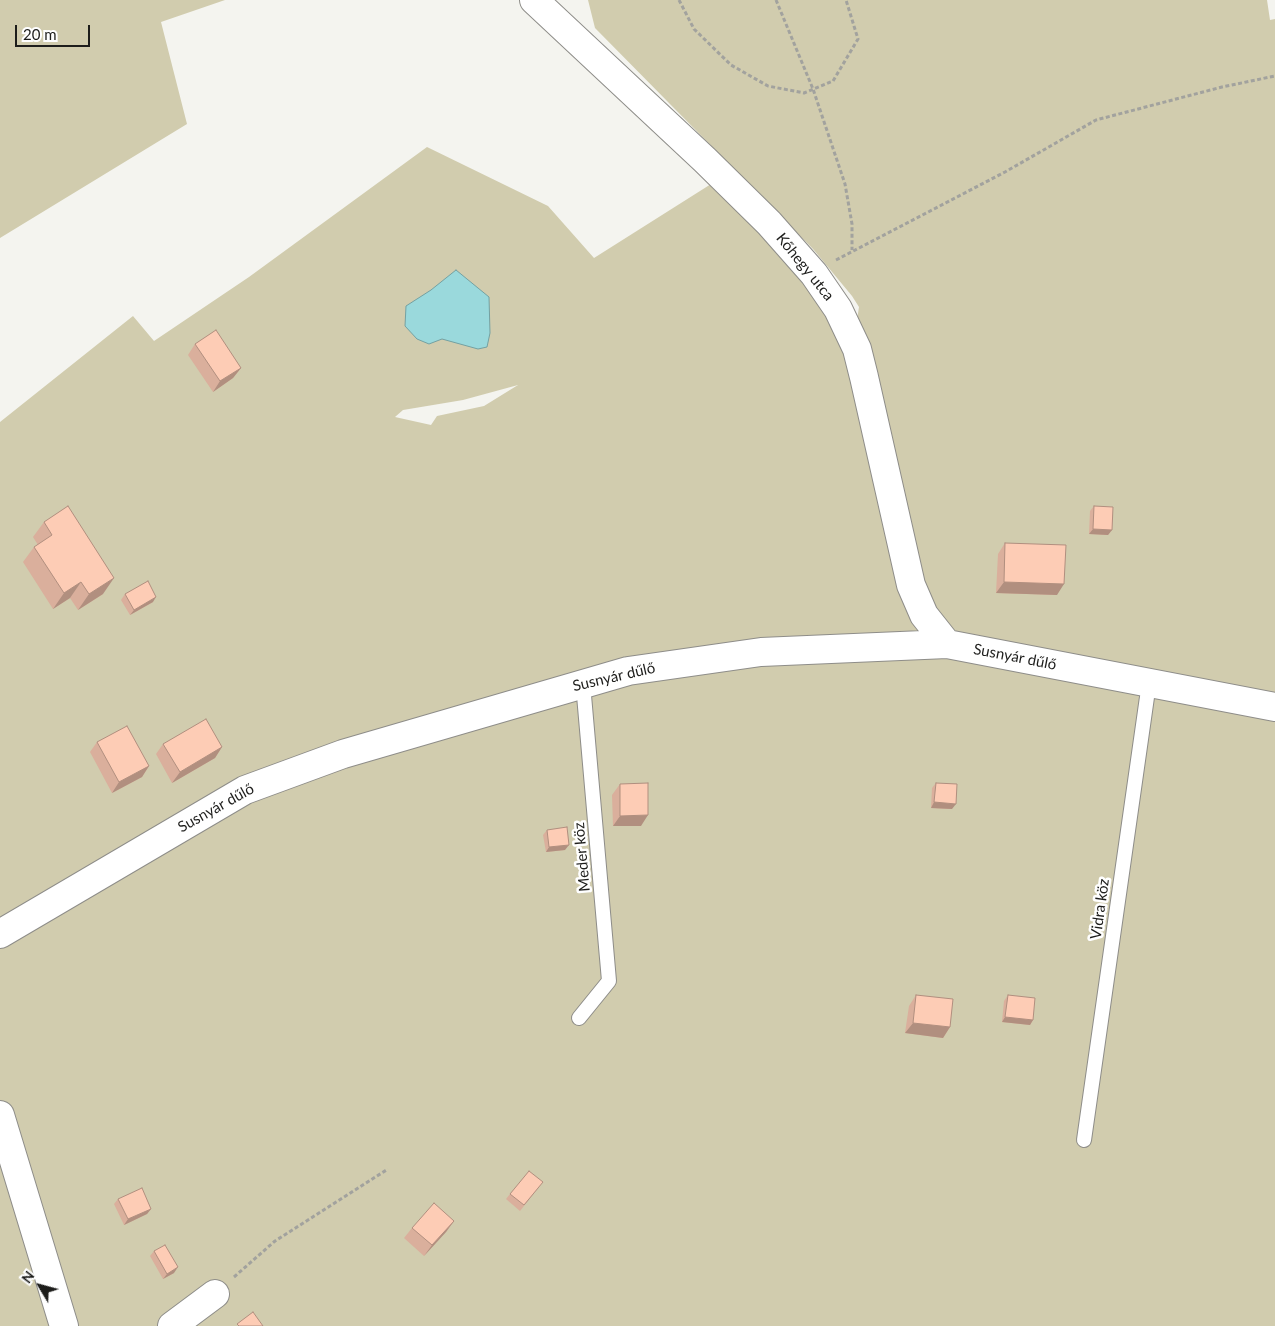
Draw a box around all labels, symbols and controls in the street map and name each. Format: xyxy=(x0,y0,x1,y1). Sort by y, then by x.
scale bar xyxy=(18,15,92,47)
text: 20 m xyxy=(23,25,57,43)
street label: Kőhegy utca xyxy=(772,230,838,304)
street label: Susnyár dűlő xyxy=(972,640,1058,674)
street label: Susnyár dűlő xyxy=(571,659,657,695)
street label: Susnyár dűlő xyxy=(175,780,257,836)
street label: Meder köz xyxy=(570,822,594,892)
street label: Vidra köz xyxy=(1087,877,1113,941)
north arrow xyxy=(15,1261,65,1311)
text: N xyxy=(18,1267,38,1286)

